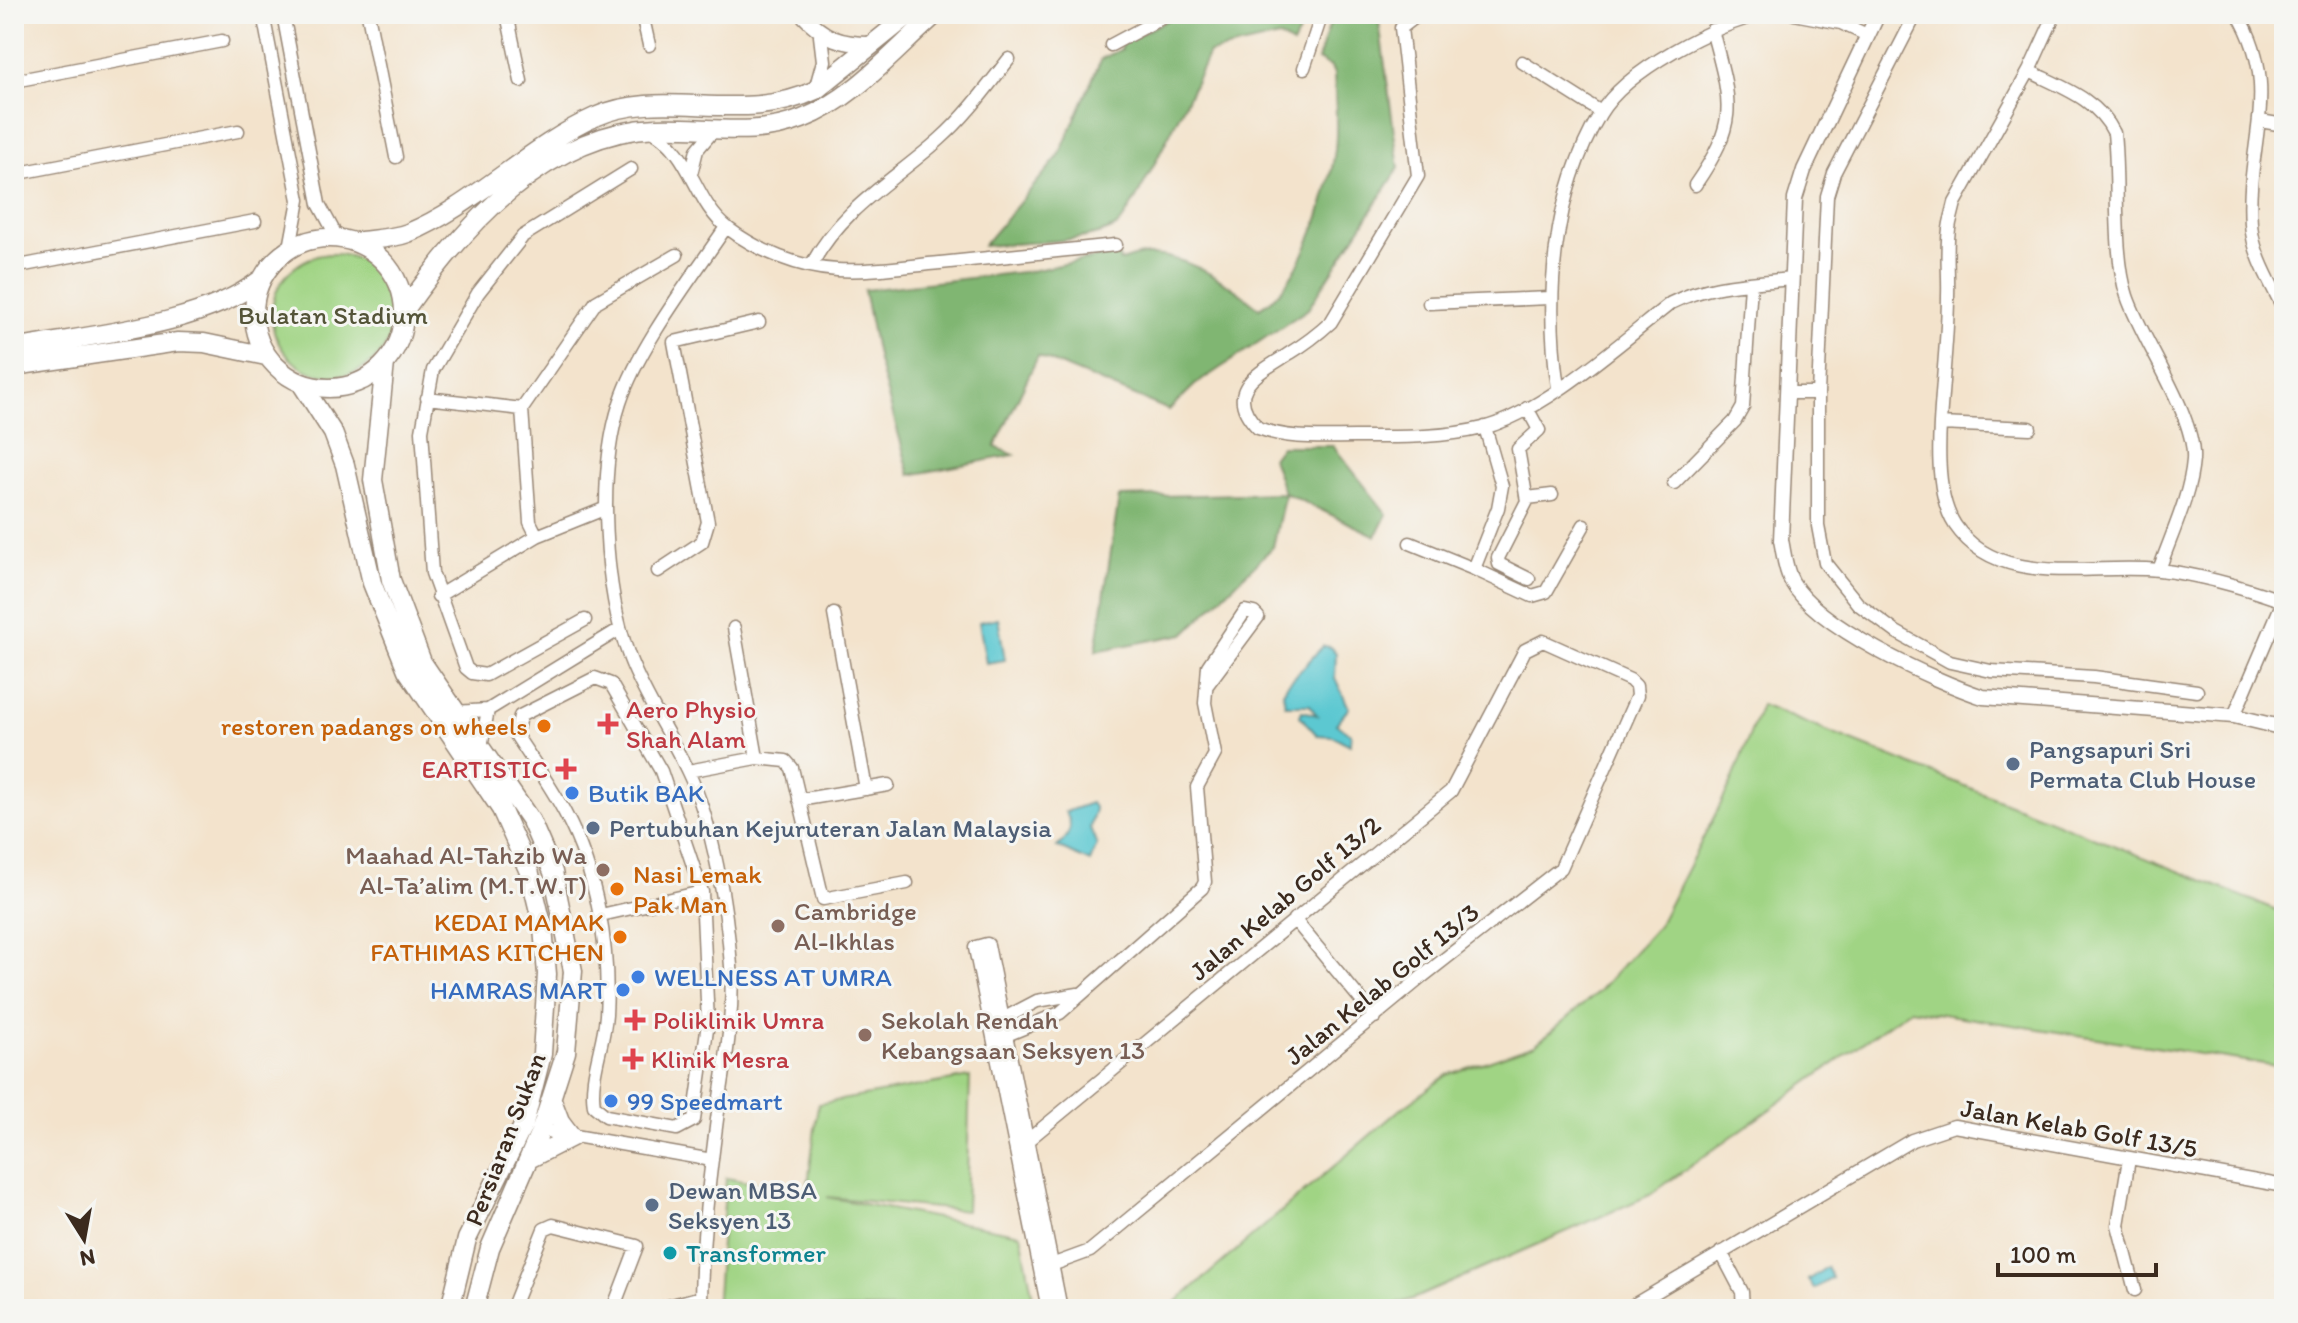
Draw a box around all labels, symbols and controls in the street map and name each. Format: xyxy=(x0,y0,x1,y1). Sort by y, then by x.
park label: Bulatan Stadium xyxy=(238,299,428,331)
place label: Aero Physio Shah Alam xyxy=(626,693,756,755)
place label: restoren padangs on wheels xyxy=(221,710,528,742)
marker: Aero Physio Shah Alam xyxy=(597,713,619,735)
marker: restoren padangs on wheels xyxy=(535,717,553,735)
place label: Pangsapuri Sri Permata Club House xyxy=(2029,733,2256,795)
place label: EARTISTIC xyxy=(421,753,548,785)
marker: Pangsapuri Sri Permata Club House xyxy=(2004,755,2022,773)
marker: EARTISTIC xyxy=(555,758,577,780)
place label: Butik BAK xyxy=(588,777,705,809)
marker: Butik BAK xyxy=(563,784,581,802)
street label: Jalan Kelab Golf 13/2 xyxy=(1183,809,1387,987)
place label: Pertubuhan Kejuruteran Jalan Malaysia xyxy=(609,812,1052,844)
marker: Pertubuhan Kejuruteran Jalan Malaysia xyxy=(584,819,602,837)
place label: Maahad Al-Tahzib Wa Al-Ta’alim (M.T.W.T) xyxy=(345,839,587,901)
place label: Nasi Lemak Pak Man xyxy=(633,858,762,920)
marker: Maahad Al-Tahzib Wa Al-Ta’alim (M.T.W.T) xyxy=(594,861,612,879)
marker: Nasi Lemak Pak Man xyxy=(608,880,626,898)
place label: Cambridge Al-Ikhlas xyxy=(794,895,917,957)
street label: Jalan Kelab Golf 13/3 xyxy=(1279,896,1485,1072)
place label: KEDAI MAMAK FATHIMAS KITCHEN xyxy=(370,906,604,968)
marker: Cambridge Al-Ikhlas xyxy=(769,917,787,935)
marker: KEDAI MAMAK FATHIMAS KITCHEN xyxy=(611,928,629,946)
place label: WELLNESS AT UMRA xyxy=(654,961,892,993)
marker: WELLNESS AT UMRA xyxy=(629,968,647,986)
place label: HAMRAS MART xyxy=(430,974,607,1006)
marker: HAMRAS MART xyxy=(614,981,632,999)
place label: Poliklinik Umra xyxy=(653,1004,825,1036)
place label: Sekolah Rendah Kebangsaan Seksyen 13 xyxy=(881,1004,1145,1066)
marker: Poliklinik Umra xyxy=(624,1009,646,1031)
marker: Sekolah Rendah Kebangsaan Seksyen 13 xyxy=(856,1026,874,1044)
place label: Klinik Mesra xyxy=(651,1043,790,1075)
street label: Persiaran Sukan xyxy=(457,1048,553,1230)
marker: Klinik Mesra xyxy=(622,1048,644,1070)
place label: 99 Speedmart xyxy=(627,1085,783,1117)
street label: Jalan Kelab Golf 13/5 xyxy=(1958,1091,2200,1165)
marker: 99 Speedmart xyxy=(602,1092,620,1110)
place label: Dewan MBSA Seksyen 13 xyxy=(668,1174,817,1236)
marker: Dewan MBSA Seksyen 13 xyxy=(643,1196,661,1214)
north arrow xyxy=(44,1199,124,1279)
scale bar xyxy=(1998,1227,2156,1277)
place label: Transformer xyxy=(686,1237,826,1269)
text: 100 m xyxy=(2010,1240,2076,1269)
text: N xyxy=(78,1243,98,1273)
marker: Transformer xyxy=(661,1244,679,1262)

